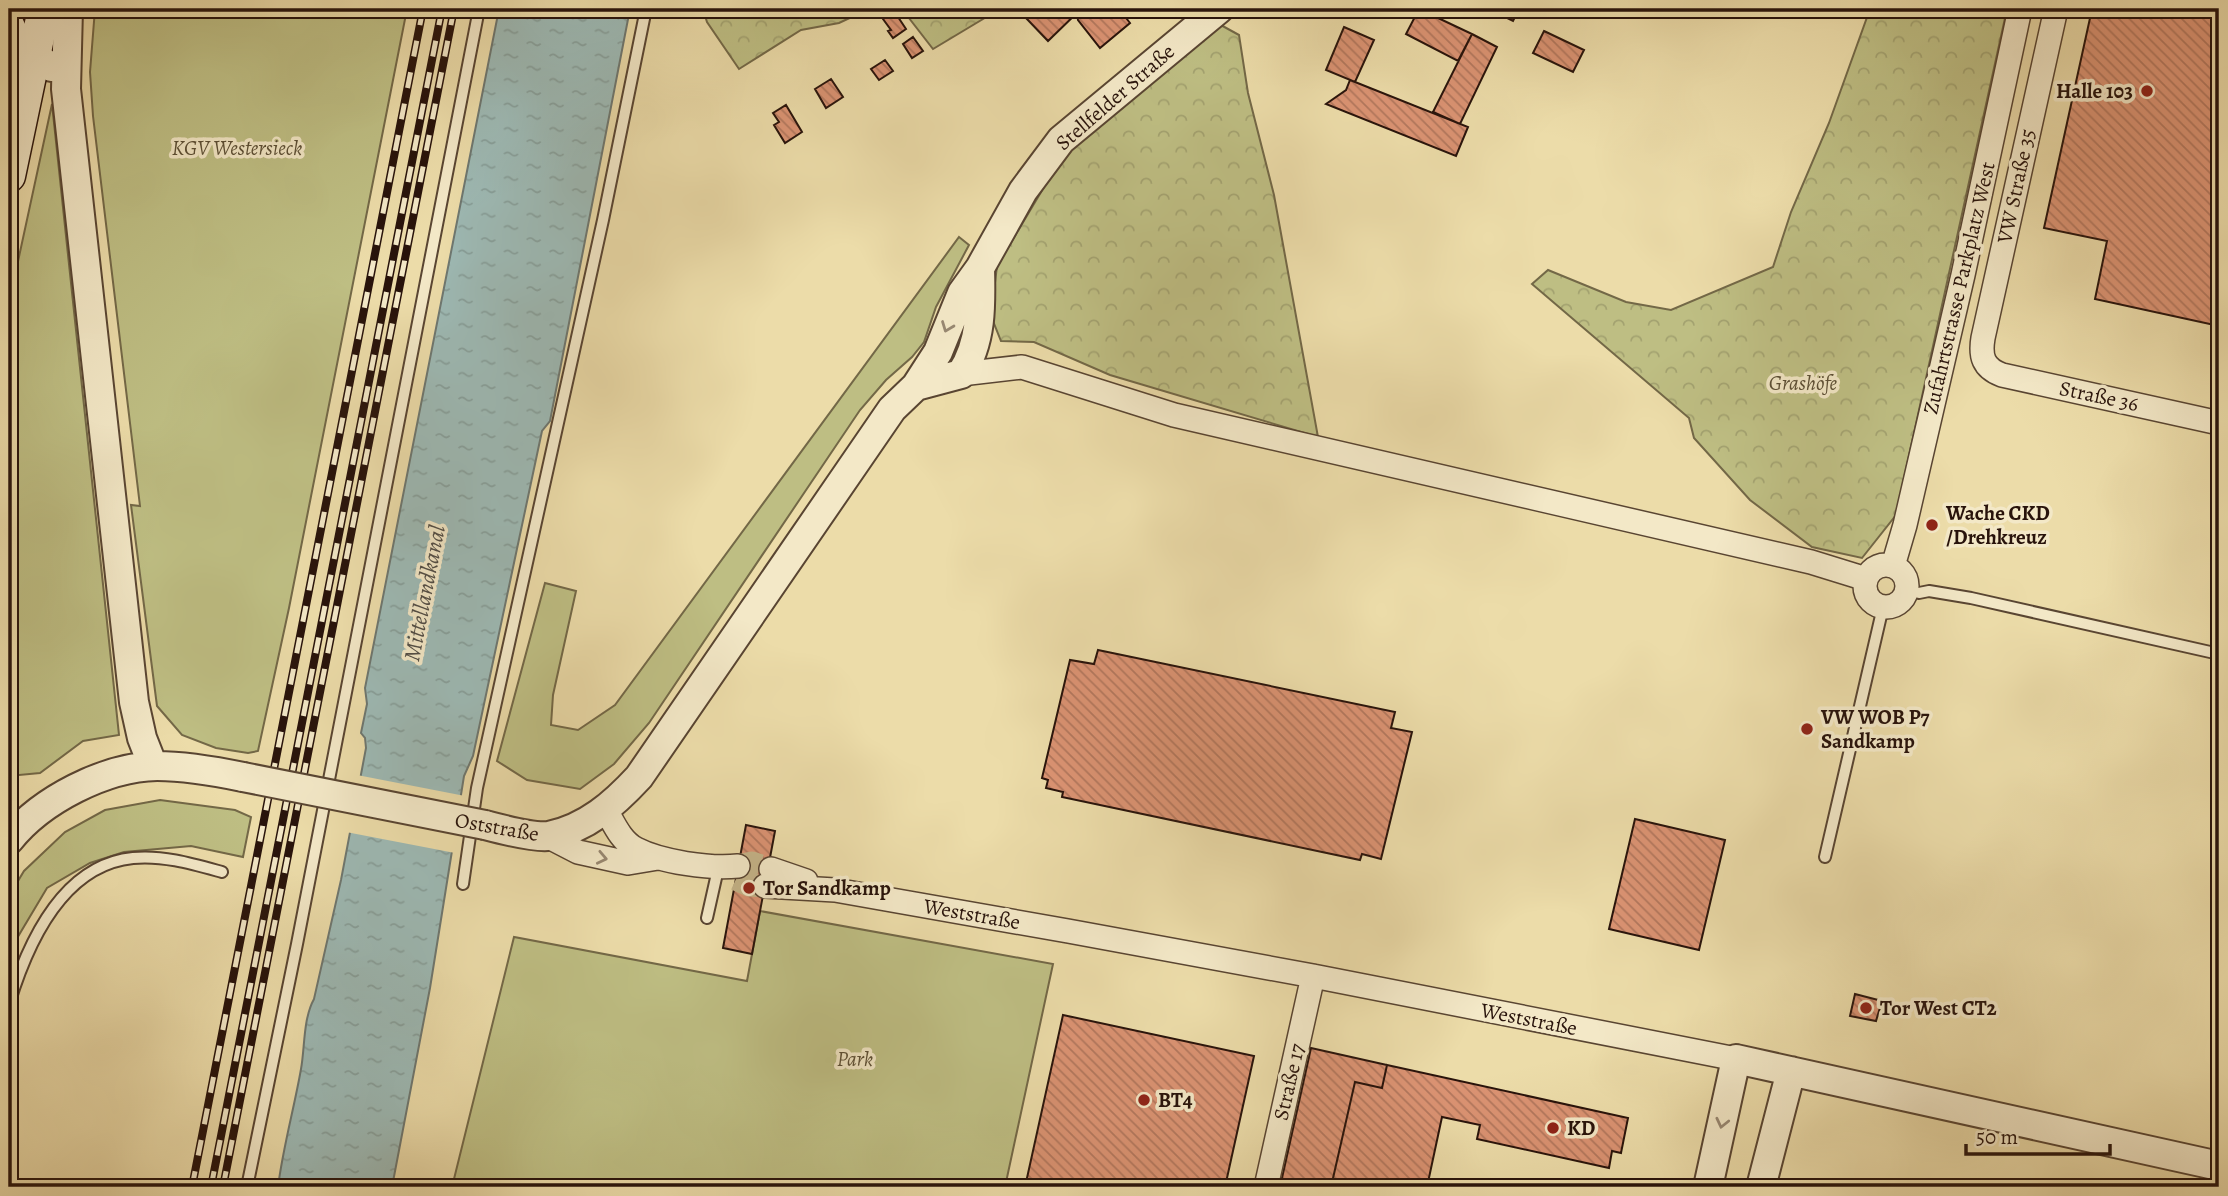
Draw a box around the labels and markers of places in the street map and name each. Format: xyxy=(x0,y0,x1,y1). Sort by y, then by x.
place label: Halle 103 xyxy=(2056,77,2133,105)
marker: Halle 103 xyxy=(2139,83,2155,99)
place label: Wache CKD /Drehkreuz xyxy=(1945,499,2050,551)
marker: Wache CKD /Drehkreuz xyxy=(1924,517,1940,533)
place label: VW WOB P7 Sandkamp xyxy=(1820,703,1930,755)
marker: VW WOB P7 Sandkamp xyxy=(1799,721,1815,737)
place label: Tor Sandkamp xyxy=(763,874,891,902)
marker: Tor Sandkamp xyxy=(741,880,757,896)
place label: Tor West CT2 xyxy=(1880,994,1997,1022)
marker: Tor West CT2 xyxy=(1858,1000,1874,1016)
place label: BT4 xyxy=(1158,1086,1193,1114)
marker: BT4 xyxy=(1136,1092,1152,1108)
place label: KD xyxy=(1567,1114,1595,1142)
marker: KD xyxy=(1545,1120,1561,1136)

